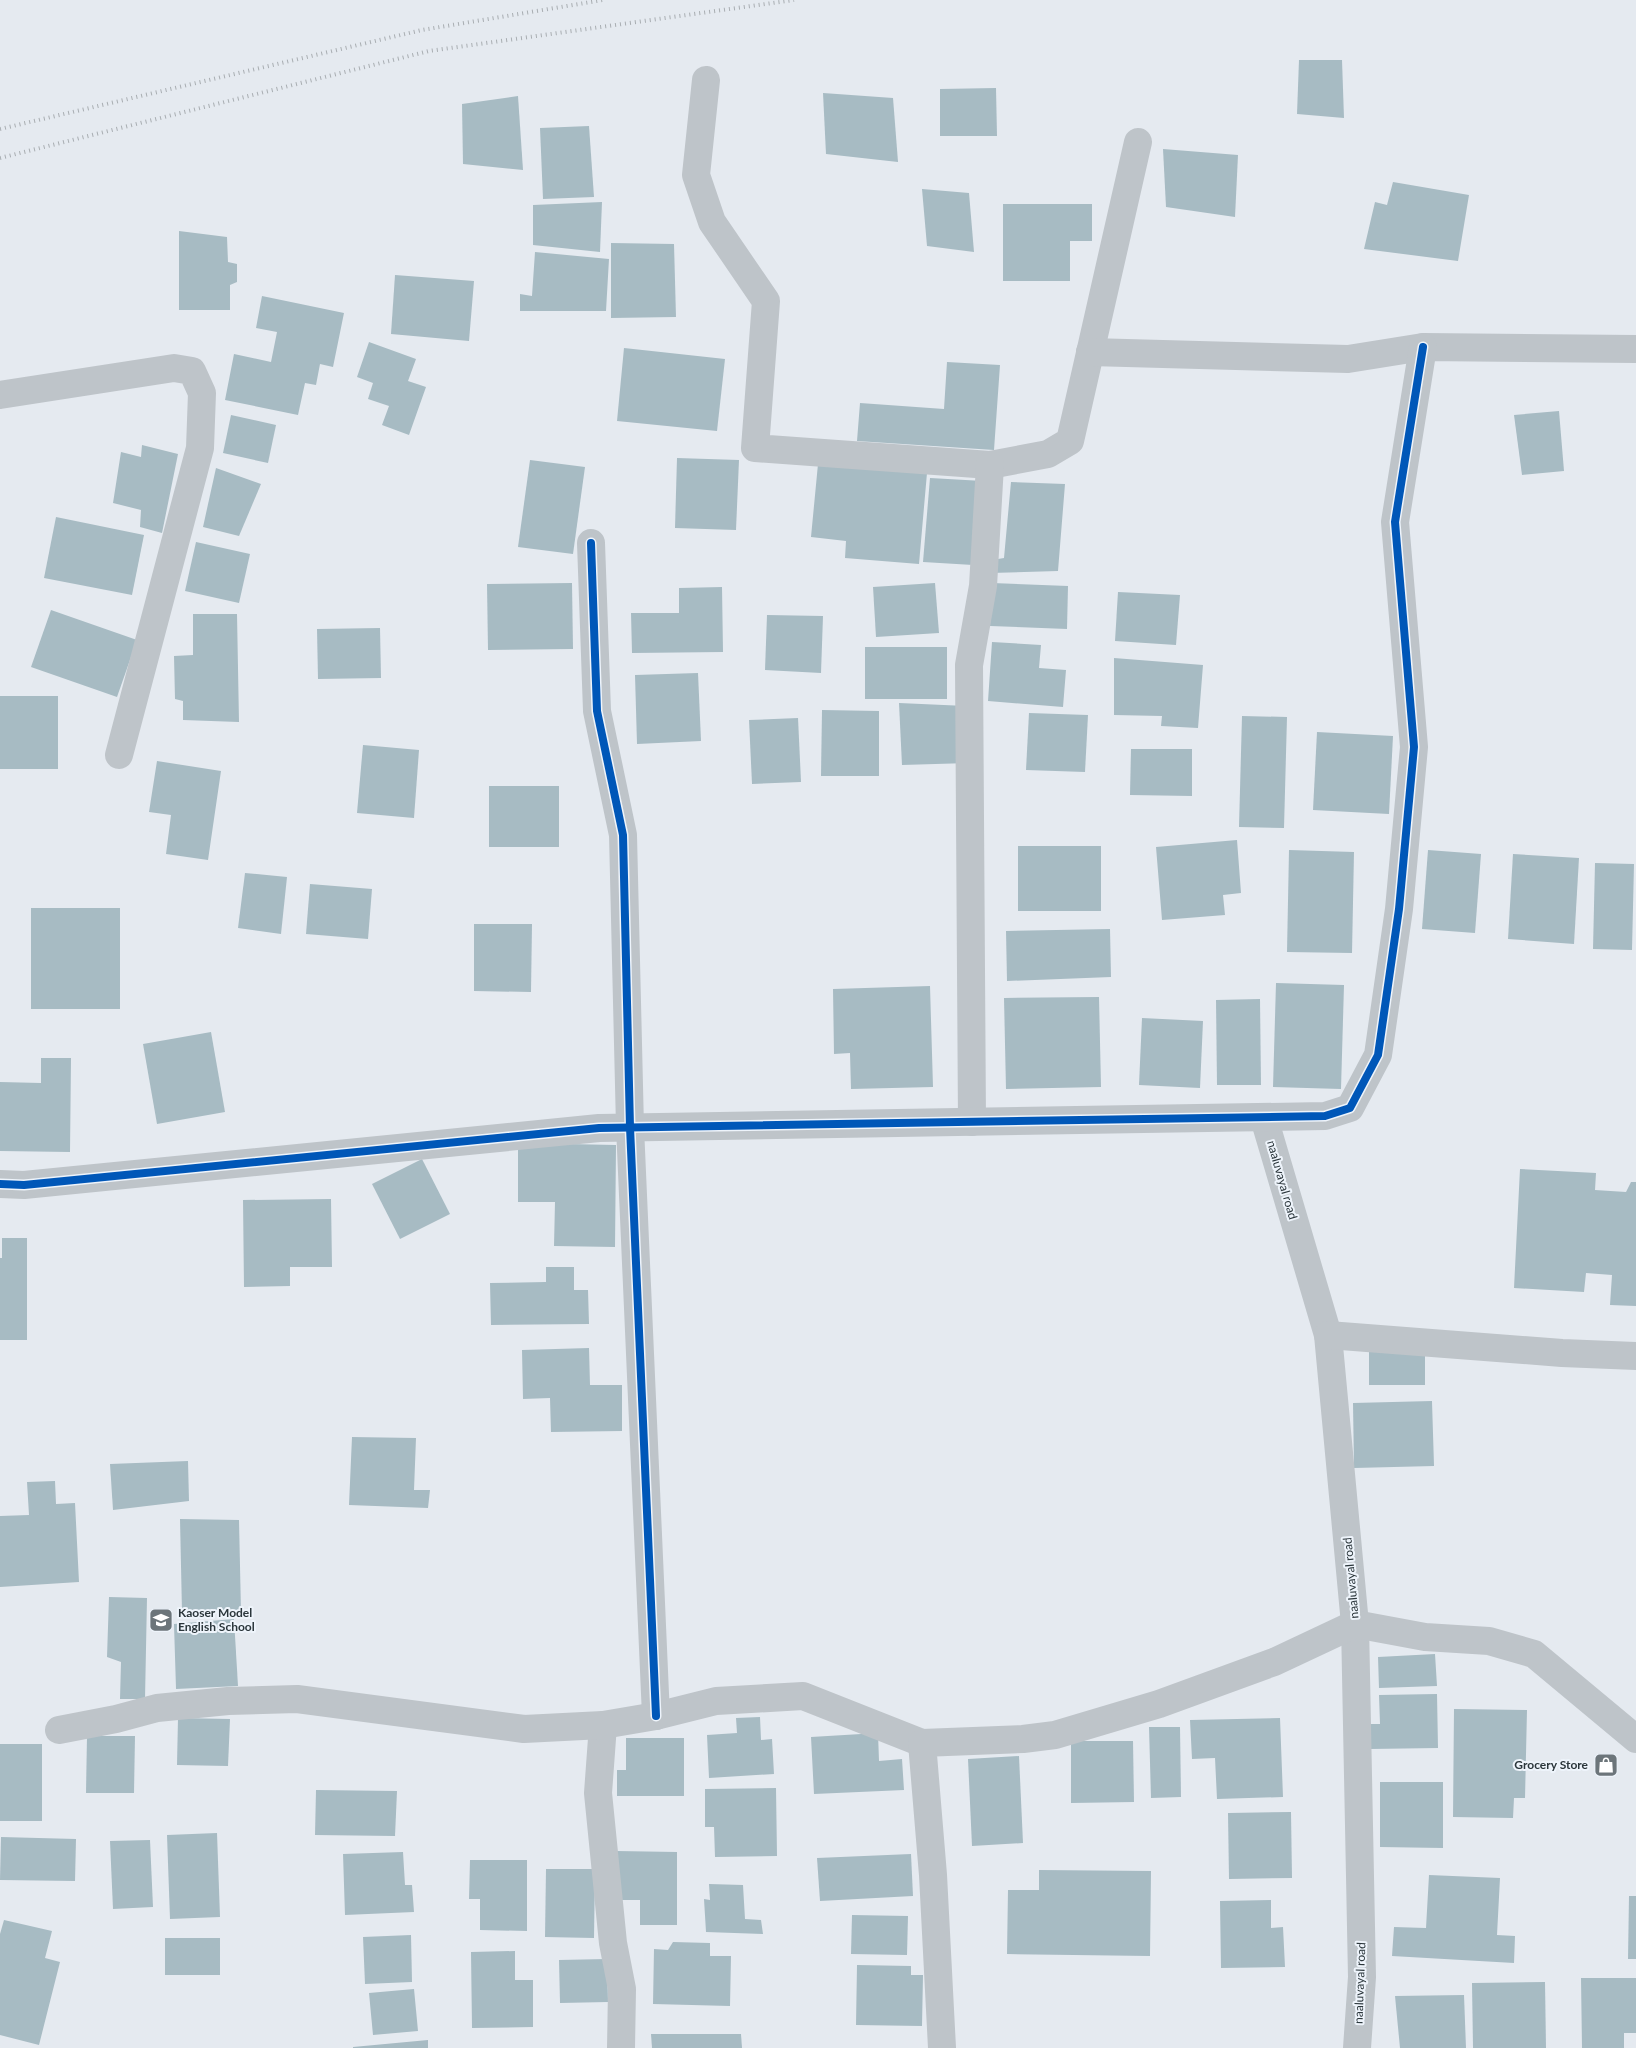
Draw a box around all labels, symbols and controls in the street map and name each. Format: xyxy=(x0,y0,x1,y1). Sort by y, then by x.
street label: naaluvayal road xyxy=(1264,1139,1301,1221)
street label: naaluvayal road xyxy=(1339,1537,1362,1619)
place label: Kaoser Model English School xyxy=(178,1605,255,1634)
school or university icon: Kaoser Model English School xyxy=(148,1607,174,1633)
shop icon: Grocery Store xyxy=(1593,1752,1619,1778)
place label: Grocery Store xyxy=(1514,1757,1589,1772)
street label: naaluvayal road xyxy=(1351,1942,1368,2024)

